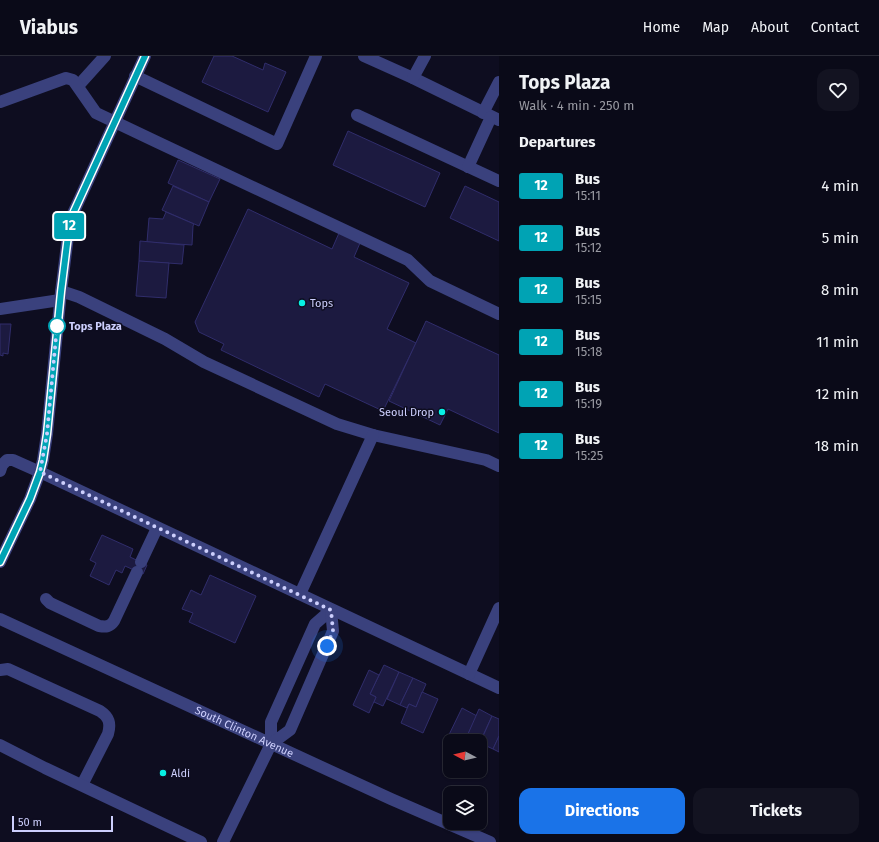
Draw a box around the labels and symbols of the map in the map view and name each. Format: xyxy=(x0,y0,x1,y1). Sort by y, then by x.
line badge: 12 xyxy=(51,213,87,239)
place label: Tops xyxy=(310,297,333,310)
marker: Tops xyxy=(297,298,307,308)
marker: Tops Plaza xyxy=(48,317,66,335)
place label: Tops Plaza xyxy=(69,320,122,333)
place label: Seoul Drop xyxy=(379,406,434,419)
marker: Seoul Drop xyxy=(437,407,447,417)
your location xyxy=(317,636,337,656)
street label: South Clinton Avenue xyxy=(193,704,296,760)
north arrow xyxy=(443,734,487,778)
place label: Aldi xyxy=(171,767,190,780)
marker: Aldi xyxy=(158,768,168,778)
scale bar xyxy=(12,814,113,833)

